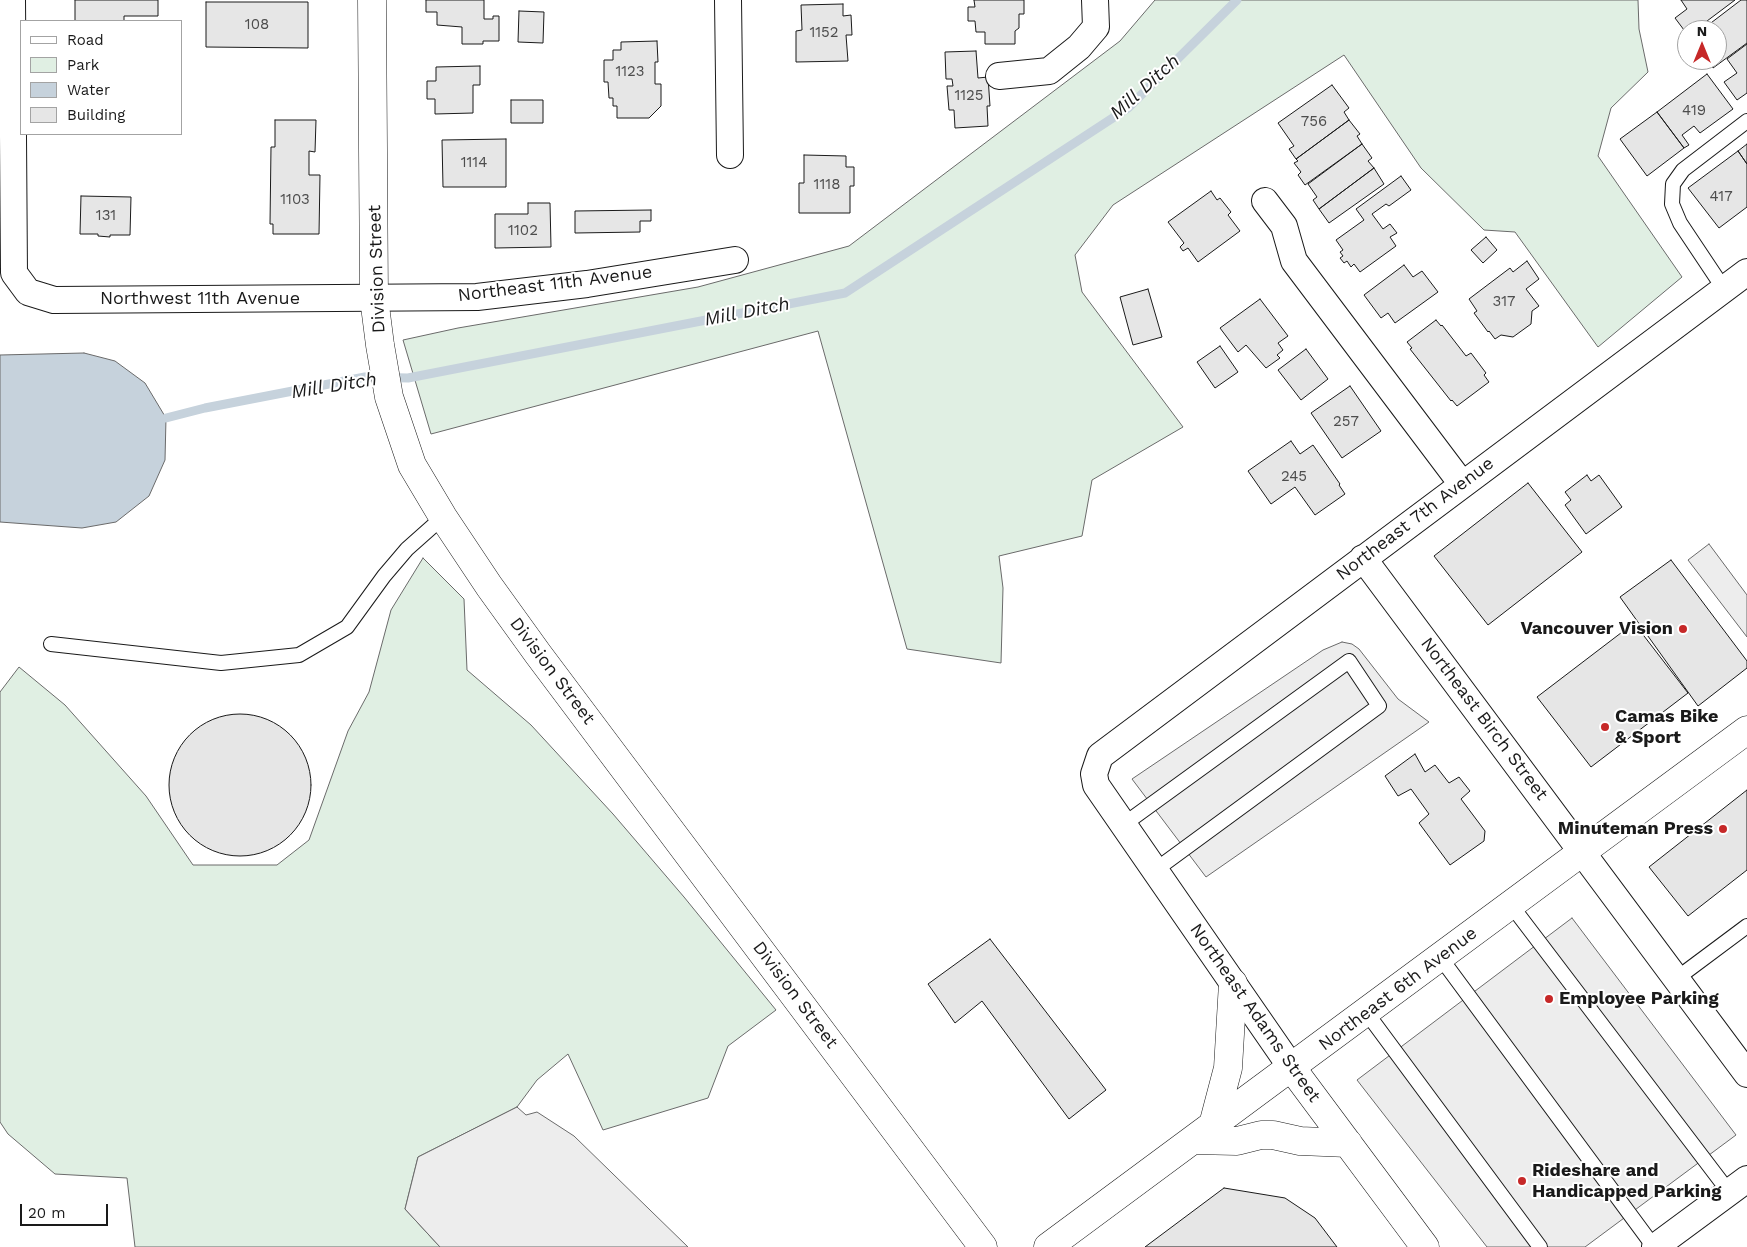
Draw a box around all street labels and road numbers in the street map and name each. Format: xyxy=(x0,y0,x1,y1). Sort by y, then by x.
street label: Division Street xyxy=(364,204,390,334)
street label: Northeast 11th Avenue xyxy=(457,261,653,307)
street label: Northwest 11th Avenue xyxy=(100,288,300,310)
street label: Northeast 7th Avenue xyxy=(1332,453,1498,585)
street label: Division Street xyxy=(505,613,599,729)
street label: Northeast Birch Street xyxy=(1416,633,1552,805)
street label: Northeast Adams Street xyxy=(1185,919,1325,1107)
street label: Northeast 6th Avenue xyxy=(1315,922,1481,1056)
street label: Division Street xyxy=(748,937,842,1053)

